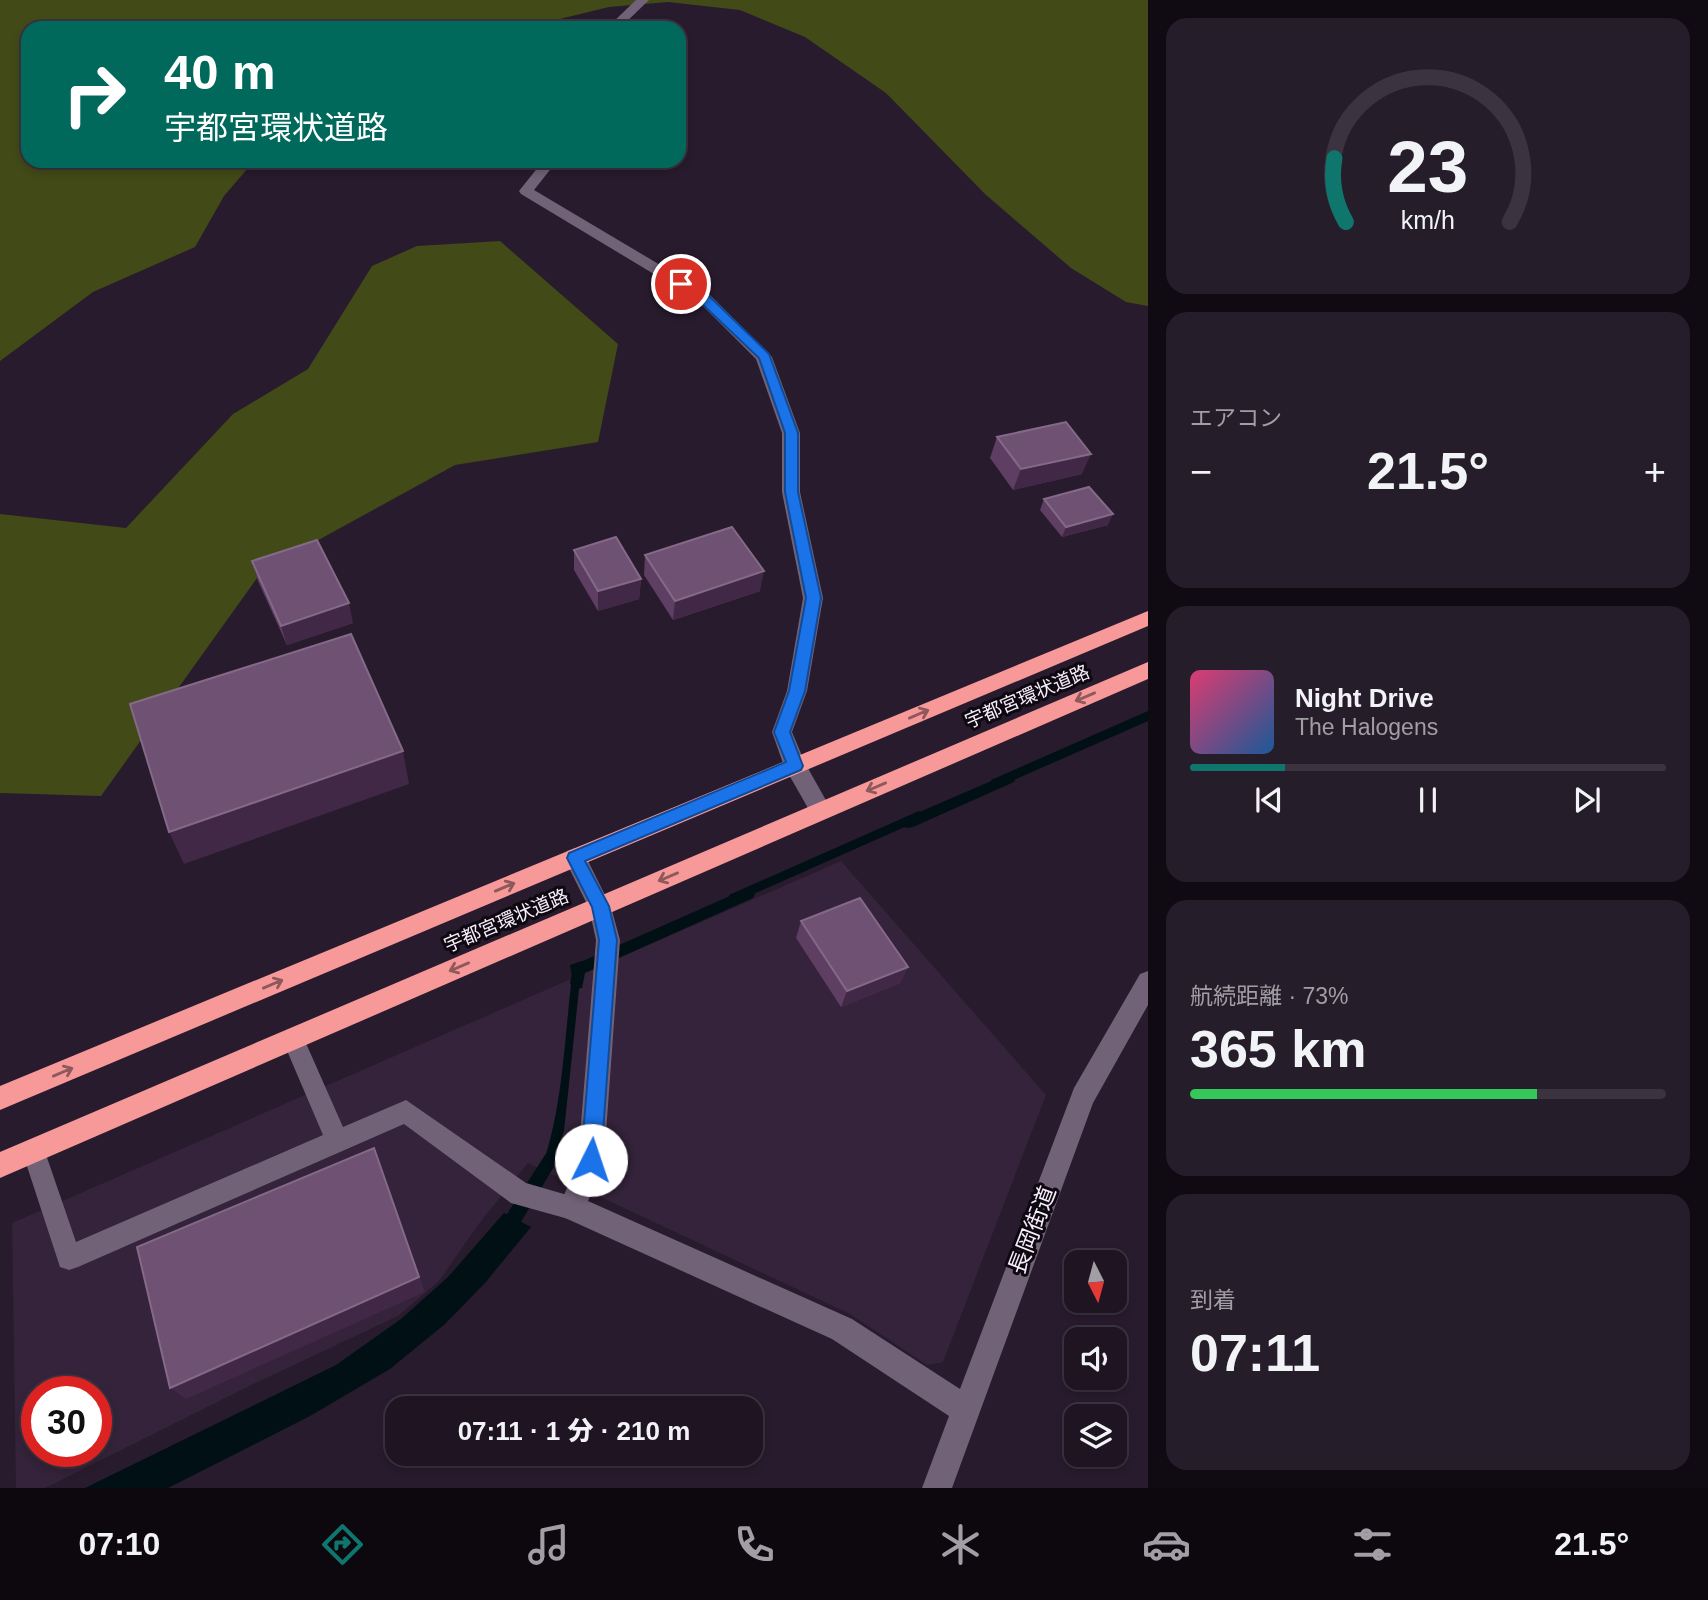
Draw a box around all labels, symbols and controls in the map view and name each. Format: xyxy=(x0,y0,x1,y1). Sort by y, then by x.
text: 40 m xyxy=(164,45,276,99)
icon: right xyxy=(49,49,140,140)
text: 宇都宮環状道路 xyxy=(164,110,388,146)
text: 23 xyxy=(1388,126,1468,207)
text: km/h xyxy=(1401,206,1455,234)
pin xyxy=(651,254,711,314)
icon: arrive xyxy=(662,265,700,303)
text: エアコン xyxy=(1190,405,1282,431)
text: 21.5° xyxy=(1367,442,1489,500)
text: − xyxy=(1190,451,1212,493)
text: + xyxy=(1644,451,1666,493)
street label: 宇都宮環状道路 xyxy=(962,661,1093,732)
text: Night Drive xyxy=(1295,683,1434,713)
one-way arrow xyxy=(1075,691,1097,704)
one-way arrow xyxy=(907,707,929,720)
text: The Halogens xyxy=(1295,714,1438,740)
one-way arrow xyxy=(866,781,888,794)
icon: previous xyxy=(1250,781,1288,819)
icon: pause xyxy=(1409,781,1447,819)
icon: next xyxy=(1568,781,1606,819)
one-way arrow xyxy=(657,872,679,885)
one-way arrow xyxy=(494,880,516,893)
street label: 宇都宮環状道路 xyxy=(441,885,572,956)
one-way arrow xyxy=(448,962,470,975)
one-way arrow xyxy=(262,977,283,990)
text: 航続距離 · 73% xyxy=(1190,983,1348,1009)
text: 365 km xyxy=(1190,1020,1366,1078)
one-way arrow xyxy=(52,1064,73,1077)
position arrow xyxy=(554,1123,628,1197)
street label: 長岡街道 xyxy=(1003,1182,1061,1278)
north arrow xyxy=(1064,1250,1127,1312)
map controls xyxy=(1064,1250,1127,1467)
text: 到着 xyxy=(1190,1287,1236,1313)
text: 07:11 xyxy=(1190,1324,1320,1382)
button: sound xyxy=(1064,1327,1127,1390)
speed limit sign: 30 xyxy=(21,1376,112,1467)
button: layers xyxy=(1064,1404,1127,1467)
text: 07:11 · 1 分 · 210 m xyxy=(458,1416,690,1446)
icon: directions xyxy=(318,1520,367,1569)
icon: music xyxy=(524,1520,573,1569)
icon: phone xyxy=(730,1520,779,1569)
icon: climate xyxy=(936,1520,985,1569)
icon: car xyxy=(1142,1520,1191,1569)
icon: filters xyxy=(1348,1520,1397,1569)
text: 07:10 xyxy=(79,1526,160,1562)
text: 21.5° xyxy=(1554,1526,1629,1562)

